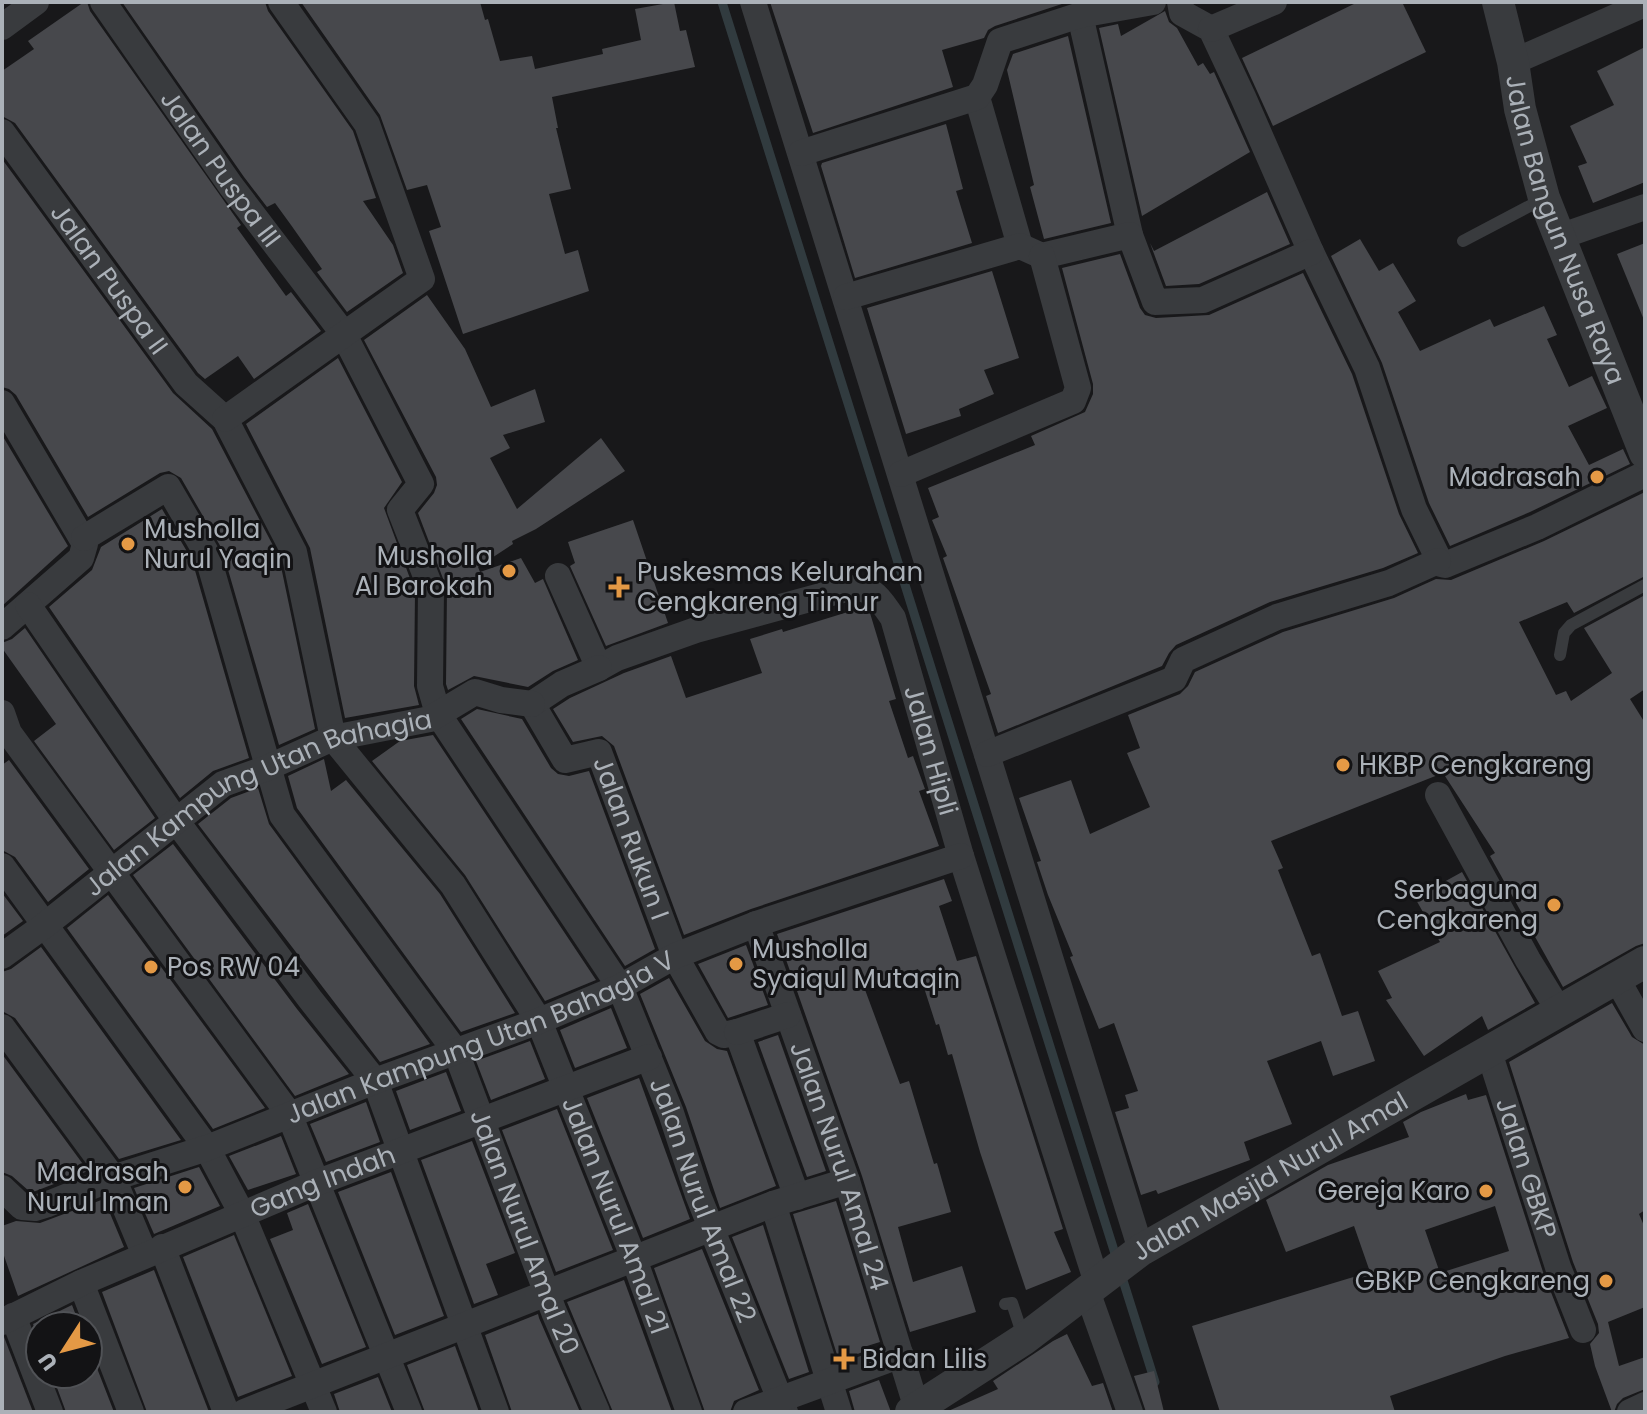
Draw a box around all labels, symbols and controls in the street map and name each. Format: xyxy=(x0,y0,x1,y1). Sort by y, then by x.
street label: Jalan Bangun Nusa Raya xyxy=(1497,73,1634,390)
street label: Jalan Puspa III xyxy=(152,83,289,255)
street label: Jalan Puspa II xyxy=(42,196,177,362)
place label: Madrasah xyxy=(1448,459,1581,495)
marker: Madrasah xyxy=(1588,468,1606,486)
place label: Musholla Nurul Yaqin xyxy=(144,511,292,577)
marker: Musholla Nurul Yaqin xyxy=(119,535,137,553)
place label: Musholla Al Barokah xyxy=(355,538,493,604)
place label: Puskesmas Kelurahan Cengkareng Timur xyxy=(637,554,923,620)
marker: Musholla Al Barokah xyxy=(500,562,518,580)
marker: Puskesmas Kelurahan Cengkareng Timur xyxy=(608,576,630,598)
street label: Jalan Hipli xyxy=(895,681,966,819)
street label: Jalan Kampung Utan Bahagia xyxy=(77,701,435,905)
place label: HKBP Cengkareng xyxy=(1359,747,1592,783)
street label: Jalan Rukun I xyxy=(584,752,678,925)
marker: HKBP Cengkareng xyxy=(1334,756,1352,774)
place label: Serbaguna Cengkareng xyxy=(1377,872,1538,938)
marker: Serbaguna Cengkareng xyxy=(1545,896,1563,914)
place label: Musholla Syaiqul Mutaqin xyxy=(752,931,960,997)
street label: Jalan Kampung Utan Bahagia V xyxy=(281,942,681,1133)
place label: Pos RW 04 xyxy=(167,949,300,985)
marker: Musholla Syaiqul Mutaqin xyxy=(727,955,745,973)
marker: Pos RW 04 xyxy=(142,958,160,976)
street label: Jalan Nurul Amal 24 xyxy=(781,1037,897,1295)
street label: Jalan Nurul Amal 22 xyxy=(641,1072,765,1328)
street label: Jalan Masjid Nurul Amal xyxy=(1124,1083,1415,1269)
street label: Jalan Nurul Amal 21 xyxy=(553,1091,678,1339)
street label: Jalan GBKP xyxy=(1487,1093,1566,1243)
street label: Jalan Nurul Amal 20 xyxy=(461,1104,588,1360)
street label: Gang Indah xyxy=(244,1137,400,1227)
place label: Madrasah Nurul Iman xyxy=(27,1154,169,1220)
place label: Gereja Karo xyxy=(1317,1173,1470,1209)
marker: Madrasah Nurul Iman xyxy=(176,1178,194,1196)
marker: Gereja Karo xyxy=(1477,1182,1495,1200)
place label: GBKP Cengkareng xyxy=(1355,1263,1590,1299)
marker: GBKP Cengkareng xyxy=(1597,1272,1615,1290)
north arrow xyxy=(24,1310,104,1390)
place label: Bidan Lilis xyxy=(862,1341,987,1377)
text: U xyxy=(31,1346,65,1377)
marker: Bidan Lilis xyxy=(833,1348,855,1370)

